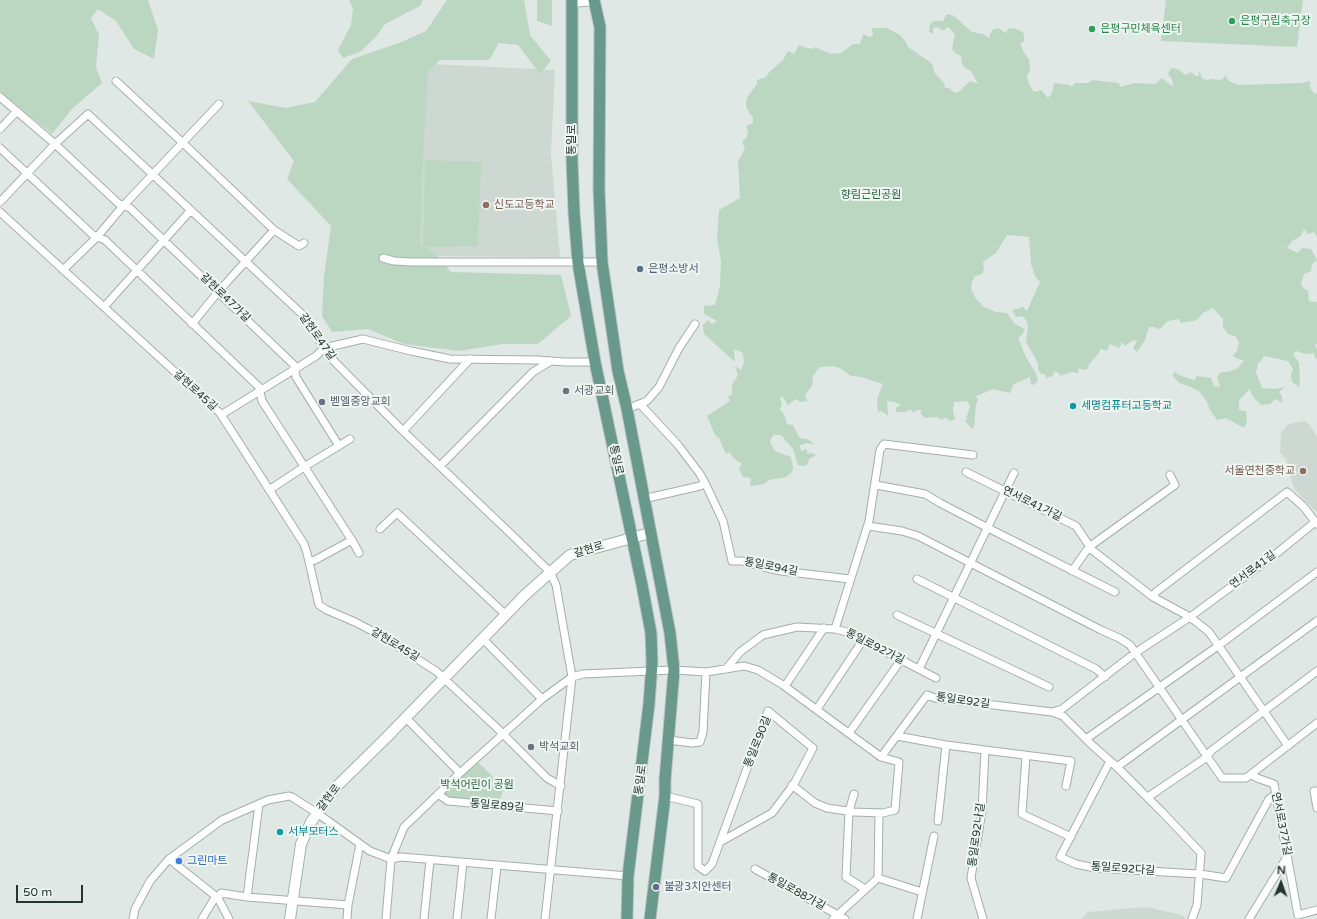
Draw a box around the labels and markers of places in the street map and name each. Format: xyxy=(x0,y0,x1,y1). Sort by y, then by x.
place label: 은평구립축구장 xyxy=(1240,14,1311,28)
marker: 은평구립축구장 xyxy=(1227,16,1237,26)
place label: 은평구민체육센터 xyxy=(1100,22,1181,36)
marker: 은평구민체육센터 xyxy=(1087,24,1097,34)
place label: 신도고등학교 xyxy=(494,198,555,212)
marker: 신도고등학교 xyxy=(481,200,491,210)
place label: 은평소방서 xyxy=(648,262,699,276)
marker: 은평소방서 xyxy=(635,264,645,274)
place label: 서광교회 xyxy=(574,384,614,398)
marker: 서광교회 xyxy=(561,386,571,396)
place label: 벧엘중앙교회 xyxy=(330,395,391,409)
marker: 벧엘중앙교회 xyxy=(317,397,327,407)
place label: 세명컴퓨터고등학교 xyxy=(1081,399,1172,413)
marker: 세명컴퓨터고등학교 xyxy=(1068,401,1078,411)
place label: 서울연천중학교 xyxy=(1224,464,1295,478)
marker: 서울연천중학교 xyxy=(1298,466,1308,476)
place label: 박석교회 xyxy=(539,740,579,754)
marker: 박석교회 xyxy=(526,742,536,752)
place label: 서부모터스 xyxy=(288,825,339,839)
marker: 서부모터스 xyxy=(275,827,285,837)
place label: 그린마트 xyxy=(187,854,227,868)
marker: 그린마트 xyxy=(174,856,184,866)
place label: 불광3치안센터 xyxy=(664,880,732,894)
marker: 불광3치안센터 xyxy=(651,882,661,892)

